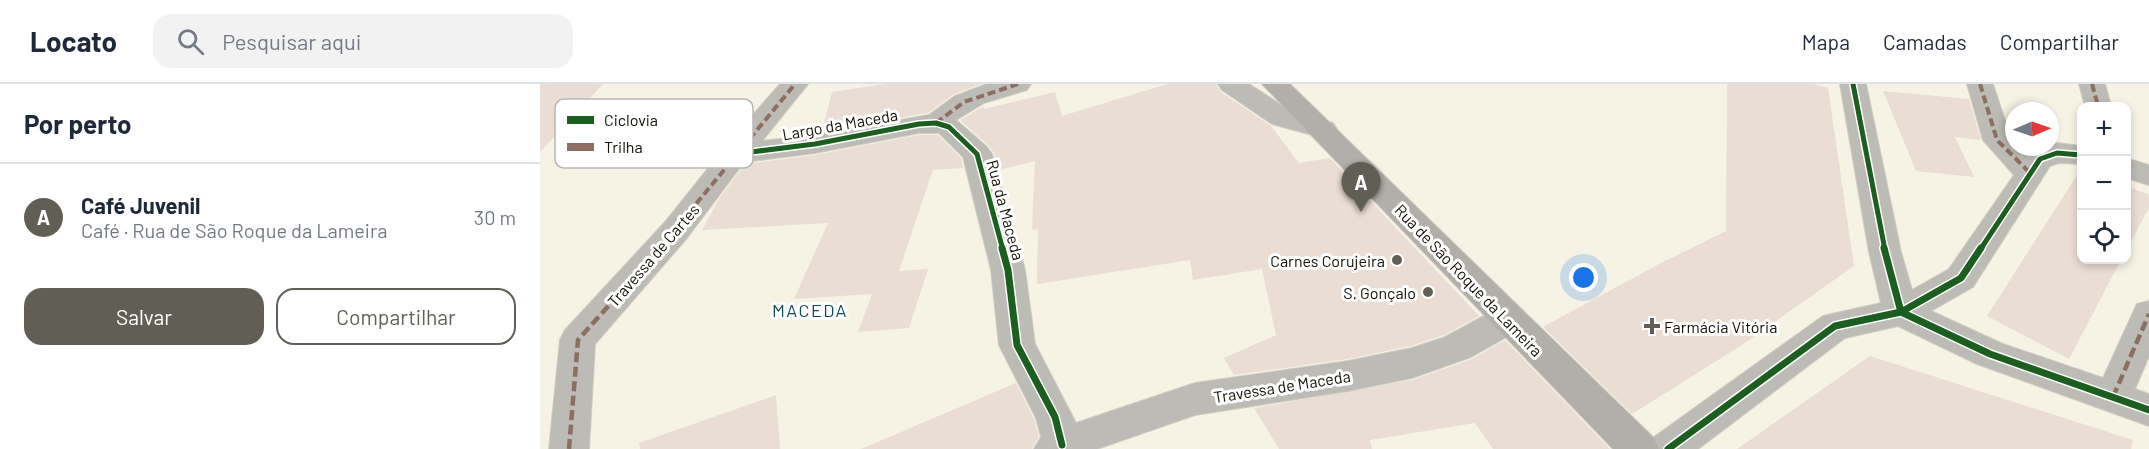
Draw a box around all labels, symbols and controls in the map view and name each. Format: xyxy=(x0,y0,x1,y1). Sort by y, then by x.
search box xyxy=(153,14,573,68)
text: Locato xyxy=(30,24,117,58)
icon: search xyxy=(174,25,207,58)
text: Pesquisar aqui xyxy=(222,28,361,54)
text: Mapa xyxy=(1802,29,1850,54)
text: Camadas xyxy=(1883,29,1967,54)
text: Compartilhar xyxy=(2000,29,2119,54)
legend xyxy=(555,99,753,168)
north arrow xyxy=(2005,102,2059,156)
map controls xyxy=(2077,102,2131,264)
button: + xyxy=(2077,102,2131,156)
street label: Largo da Maceda xyxy=(781,105,899,143)
text: Por perto xyxy=(24,108,132,139)
text: Ciclovia xyxy=(604,110,658,129)
text: Trilha xyxy=(604,137,643,156)
button: − xyxy=(2077,156,2131,210)
street label: Rua da Maceda xyxy=(983,158,1029,262)
pin: A xyxy=(1342,162,1380,212)
text: Café Juvenil xyxy=(81,192,200,218)
street label: Travessa de Cartes xyxy=(603,200,703,310)
street label: Rua de São Roque da Lameira xyxy=(1391,200,1547,360)
text: A xyxy=(37,205,50,229)
text: 30 m xyxy=(474,205,516,229)
button: locate xyxy=(2077,210,2131,264)
text: Café · Rua de São Roque da Lameira xyxy=(81,218,387,242)
place label: Carnes Corujeira xyxy=(1270,251,1385,270)
marker: Carnes Corujeira xyxy=(1390,253,1404,267)
your location xyxy=(1569,263,1598,292)
place label: S. Gonçalo xyxy=(1343,283,1416,302)
marker: S. Gonçalo xyxy=(1421,285,1435,299)
button: Salvar xyxy=(24,288,264,345)
button: Compartilhar xyxy=(276,288,516,345)
district label: MACEDA xyxy=(772,299,848,321)
place label: Farmácia Vitória xyxy=(1664,317,1777,336)
marker: Farmácia Vitória xyxy=(1645,319,1659,333)
street label: Travessa de Maceda xyxy=(1212,366,1352,406)

